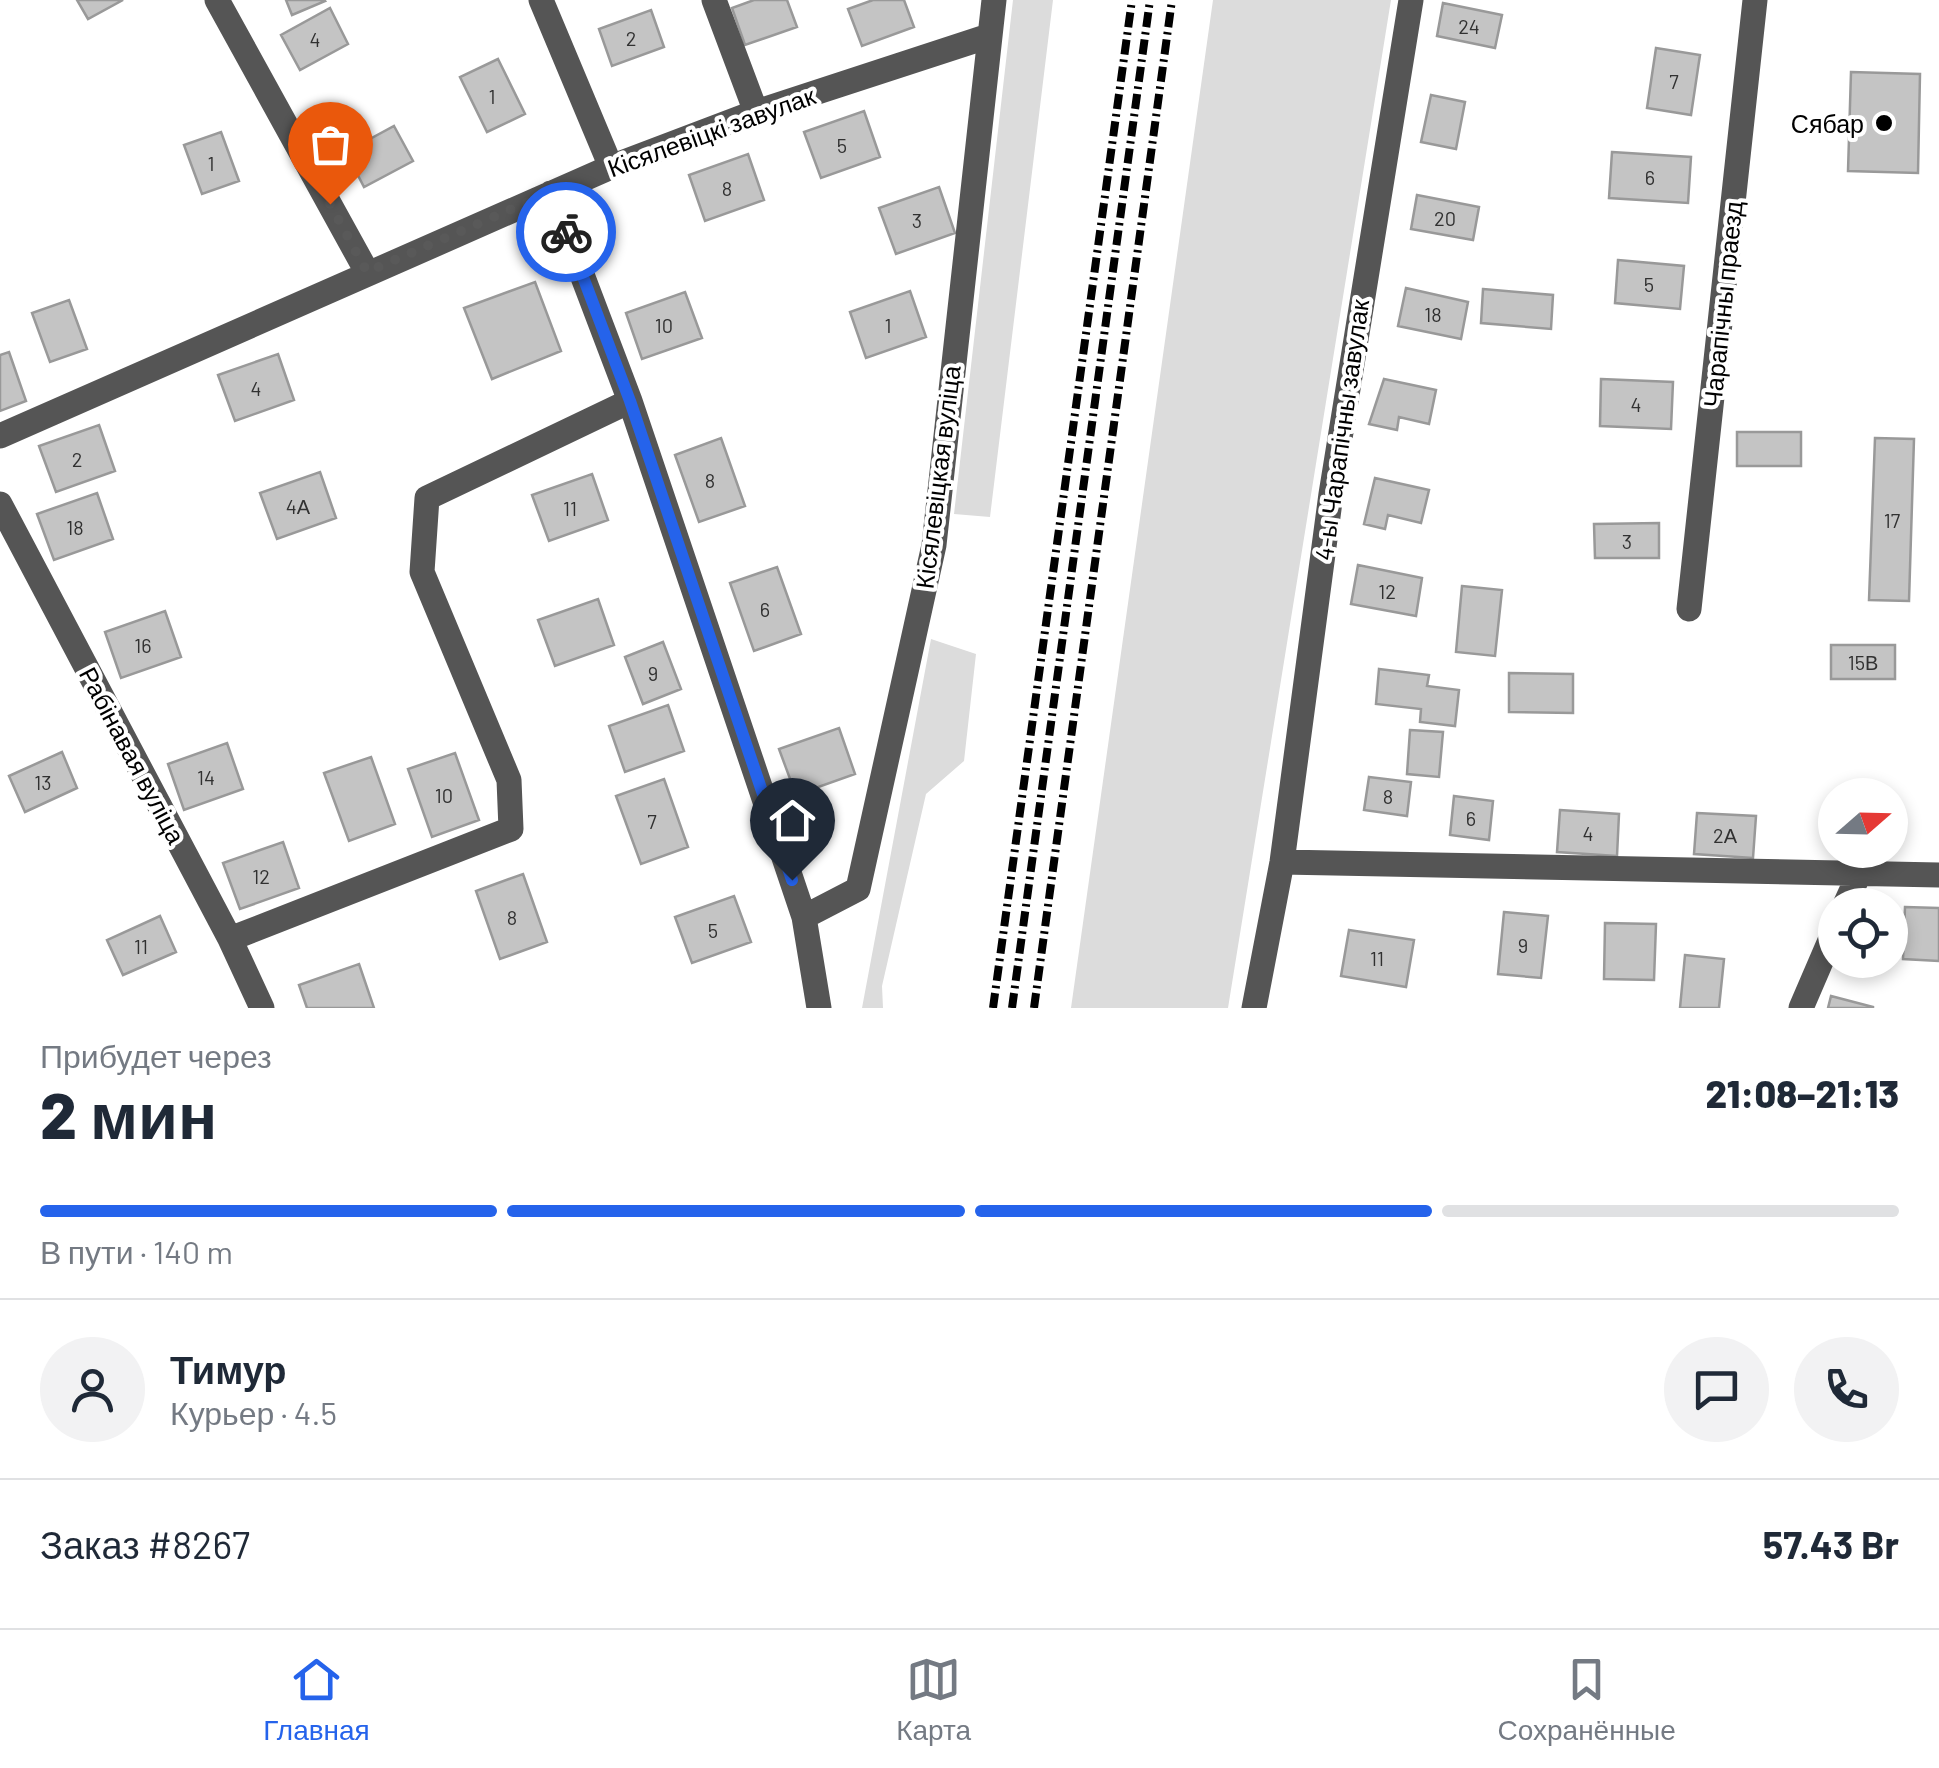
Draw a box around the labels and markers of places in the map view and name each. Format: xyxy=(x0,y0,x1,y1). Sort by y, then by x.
pin xyxy=(288,102,373,205)
place label: Сябар xyxy=(1791,108,1864,138)
marker: Сябар xyxy=(1873,112,1895,134)
pin xyxy=(750,778,835,881)

